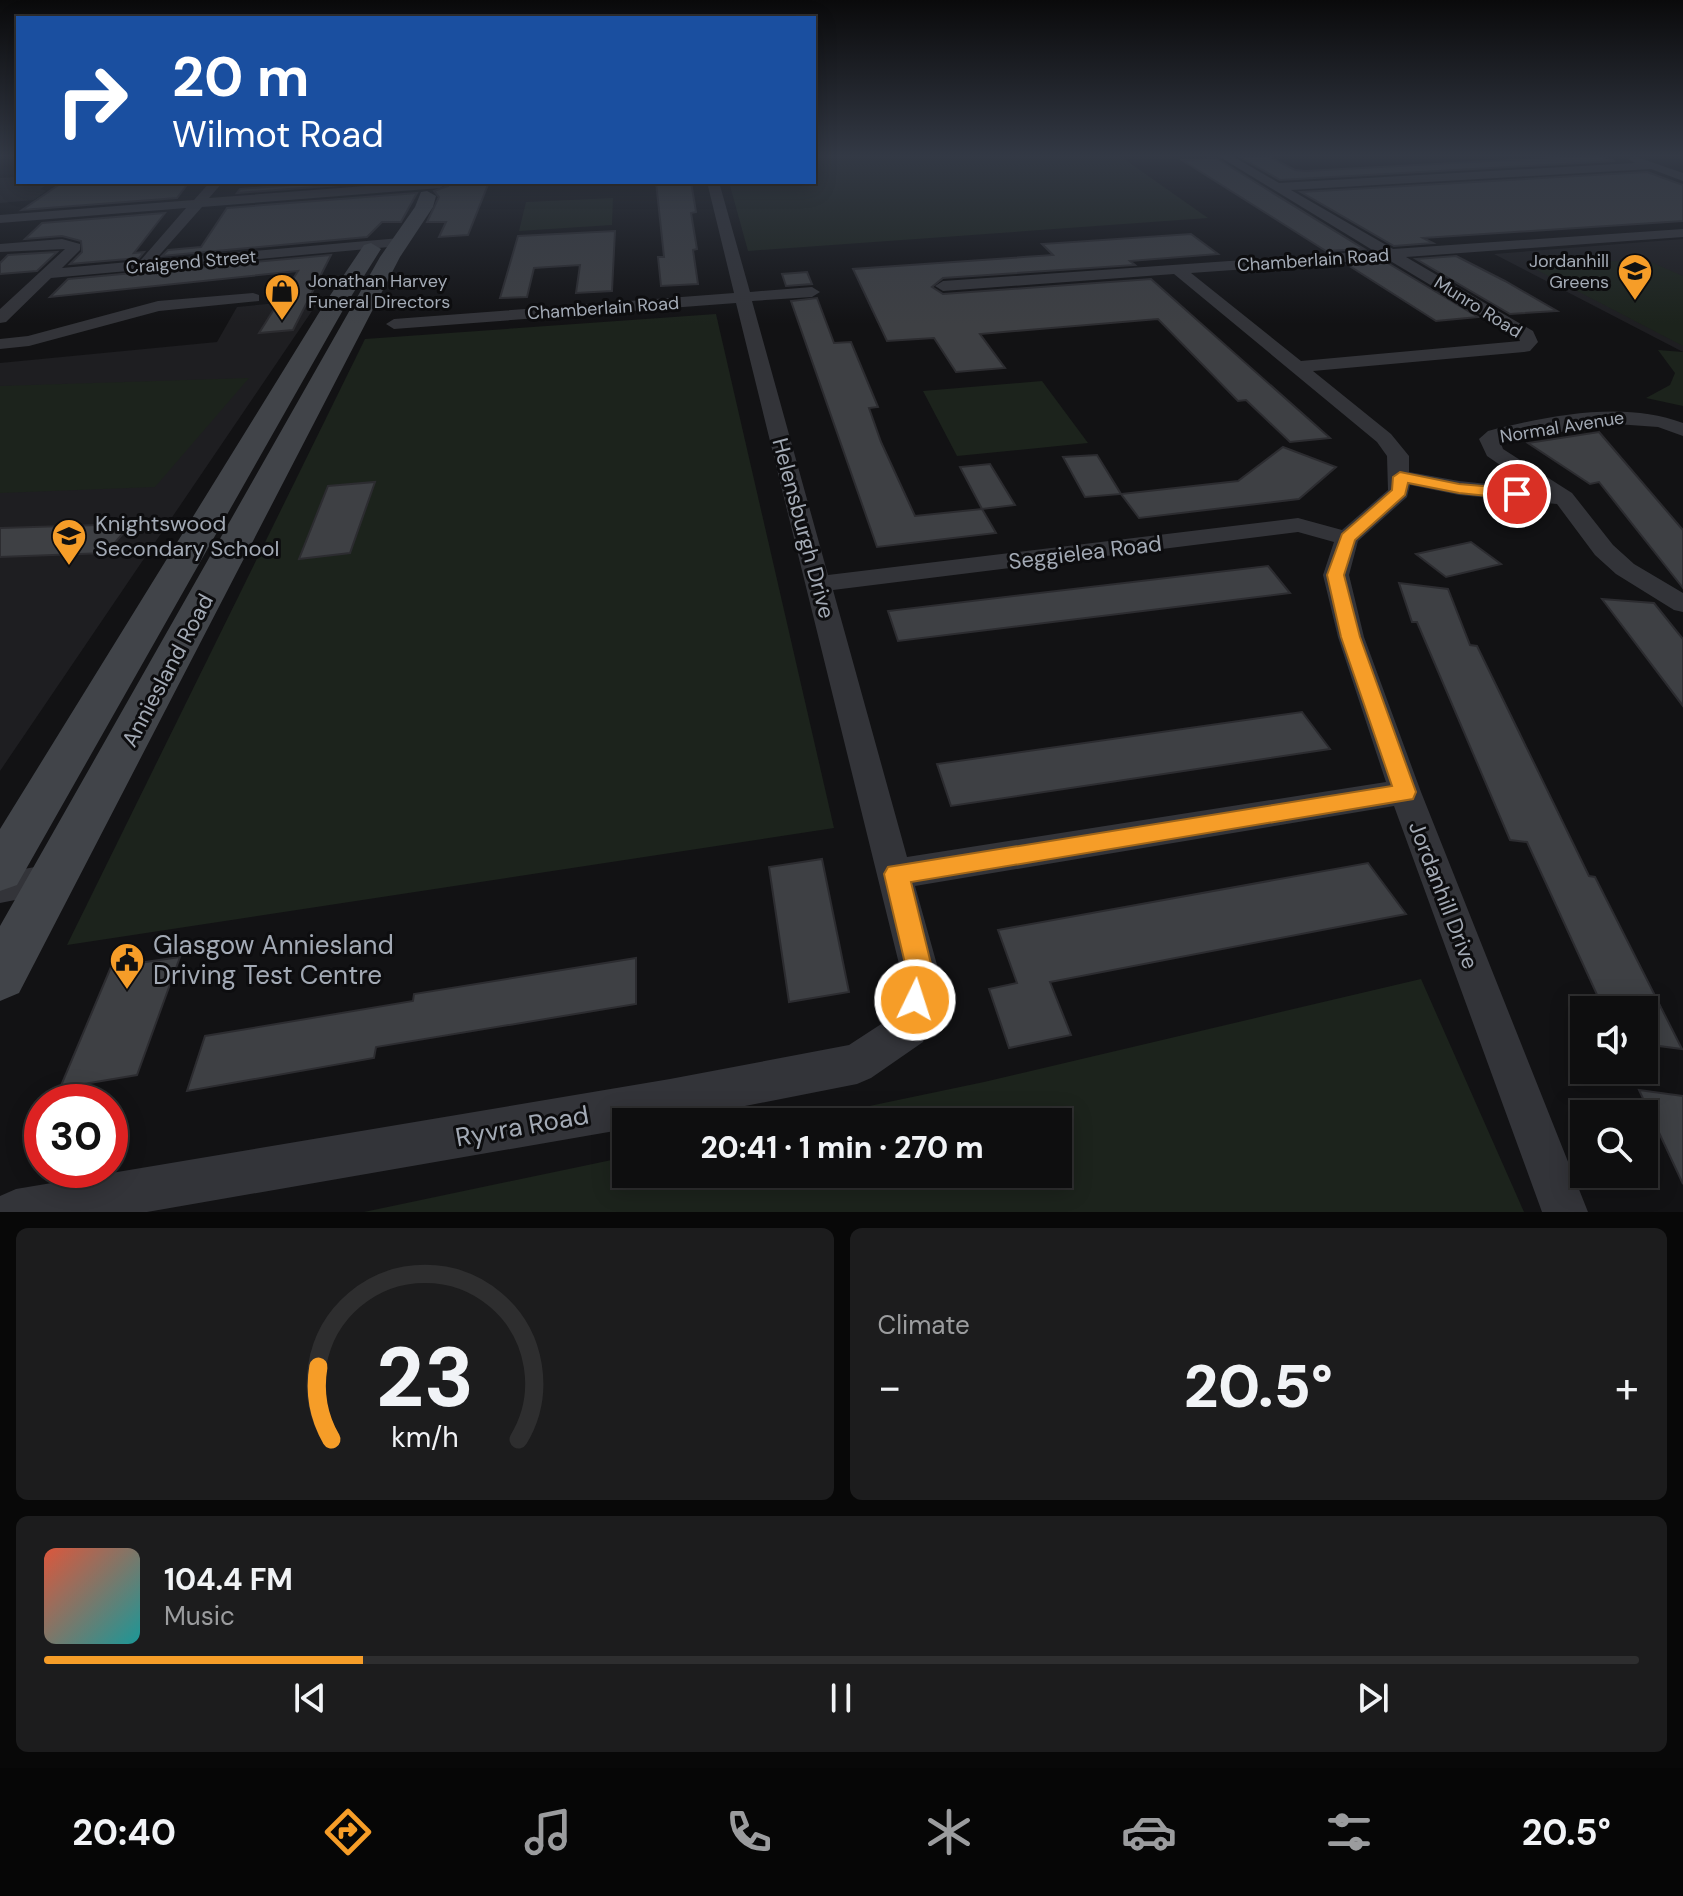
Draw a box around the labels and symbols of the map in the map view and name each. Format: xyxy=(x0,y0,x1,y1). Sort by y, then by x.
street label: Chamberlain Road xyxy=(1236,243,1390,277)
street label: Craigend Street xyxy=(125,244,257,280)
place label: Jordanhill Greens xyxy=(1529,249,1609,294)
school or university icon: Jordanhill Greens xyxy=(1616,252,1654,302)
place label: Jonathan Harvey Funeral Directors xyxy=(308,269,450,314)
street label: Munro Road xyxy=(1429,270,1527,344)
shop icon: Jonathan Harvey Funeral Directors xyxy=(263,272,301,322)
street label: Chamberlain Road xyxy=(526,291,680,325)
street label: Normal Avenue xyxy=(1498,405,1626,449)
street label: Helensburgh Drive xyxy=(765,435,842,622)
pin xyxy=(1483,460,1551,528)
place label: Knightswood Secondary School xyxy=(95,509,280,563)
school or university icon: Knightswood Secondary School xyxy=(50,517,88,567)
street label: Seggielea Road xyxy=(1007,529,1163,576)
street label: Anniesland Road xyxy=(115,589,220,752)
street label: Jordanhill Drive xyxy=(1402,817,1485,973)
place label: Glasgow Anniesland Driving Test Centre xyxy=(153,928,394,992)
public building icon: Glasgow Anniesland Driving Test Centre xyxy=(108,941,146,991)
position arrow xyxy=(873,958,957,1042)
speed limit sign: 30 xyxy=(24,1084,128,1188)
street label: Ryvra Road xyxy=(453,1098,591,1154)

